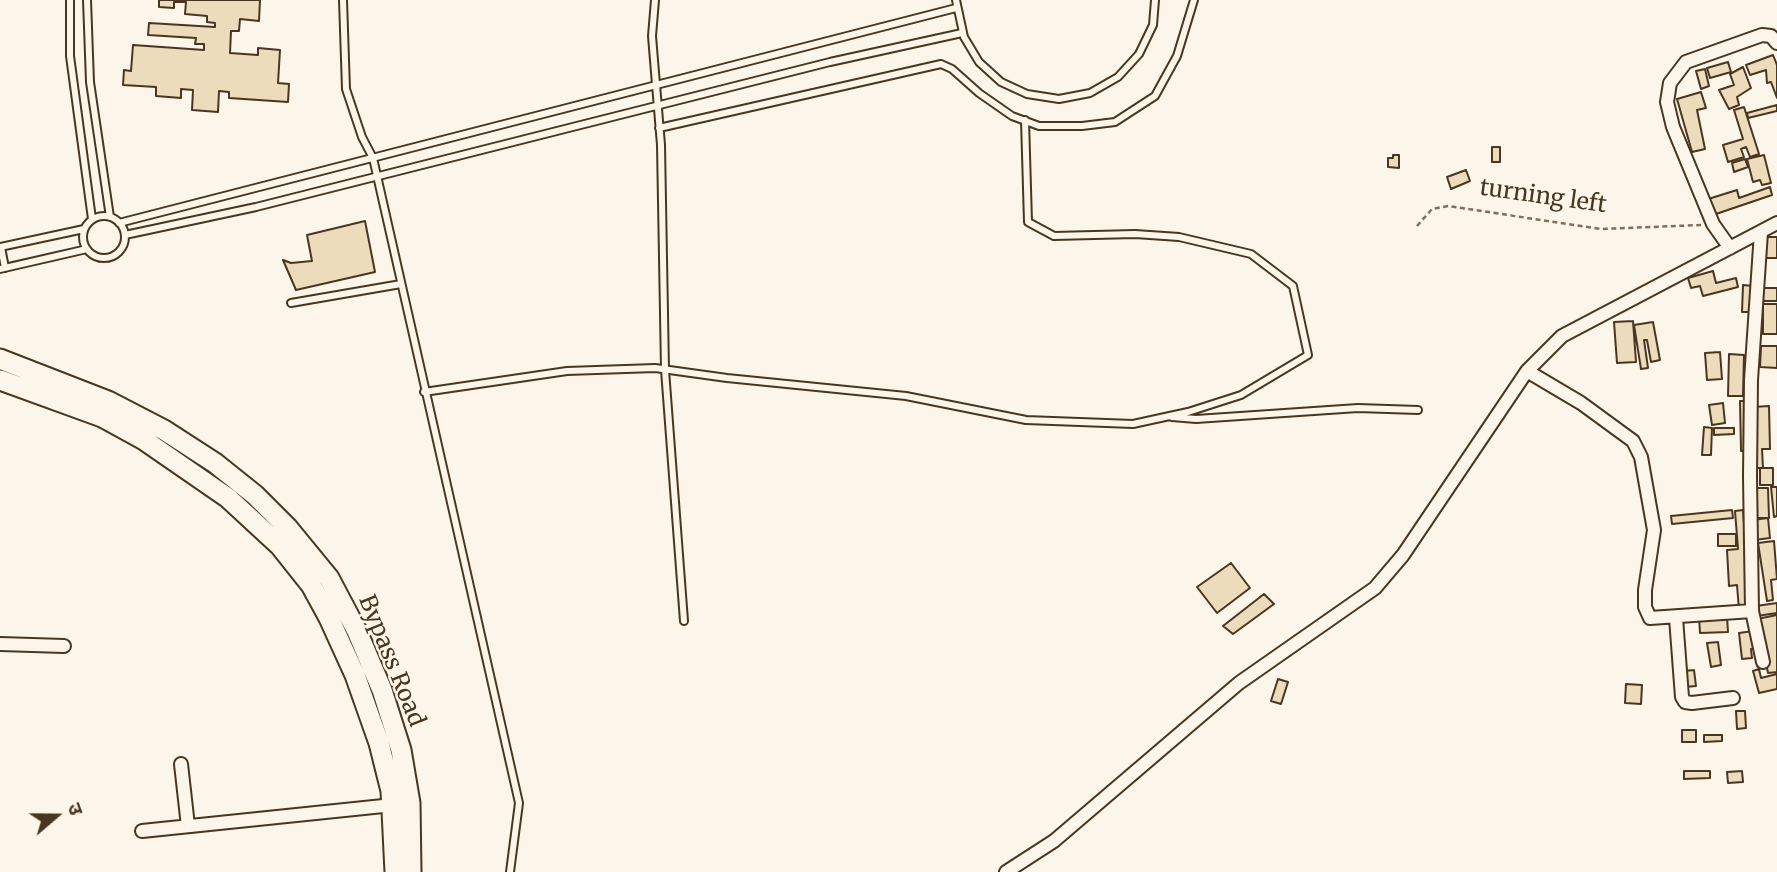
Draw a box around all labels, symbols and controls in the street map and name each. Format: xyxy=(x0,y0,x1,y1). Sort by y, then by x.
street label: turning left xyxy=(1478,174,1608,220)
street label: Bypass Road xyxy=(352,591,430,731)
north arrow xyxy=(21,781,91,851)
text: उ xyxy=(63,799,89,818)

